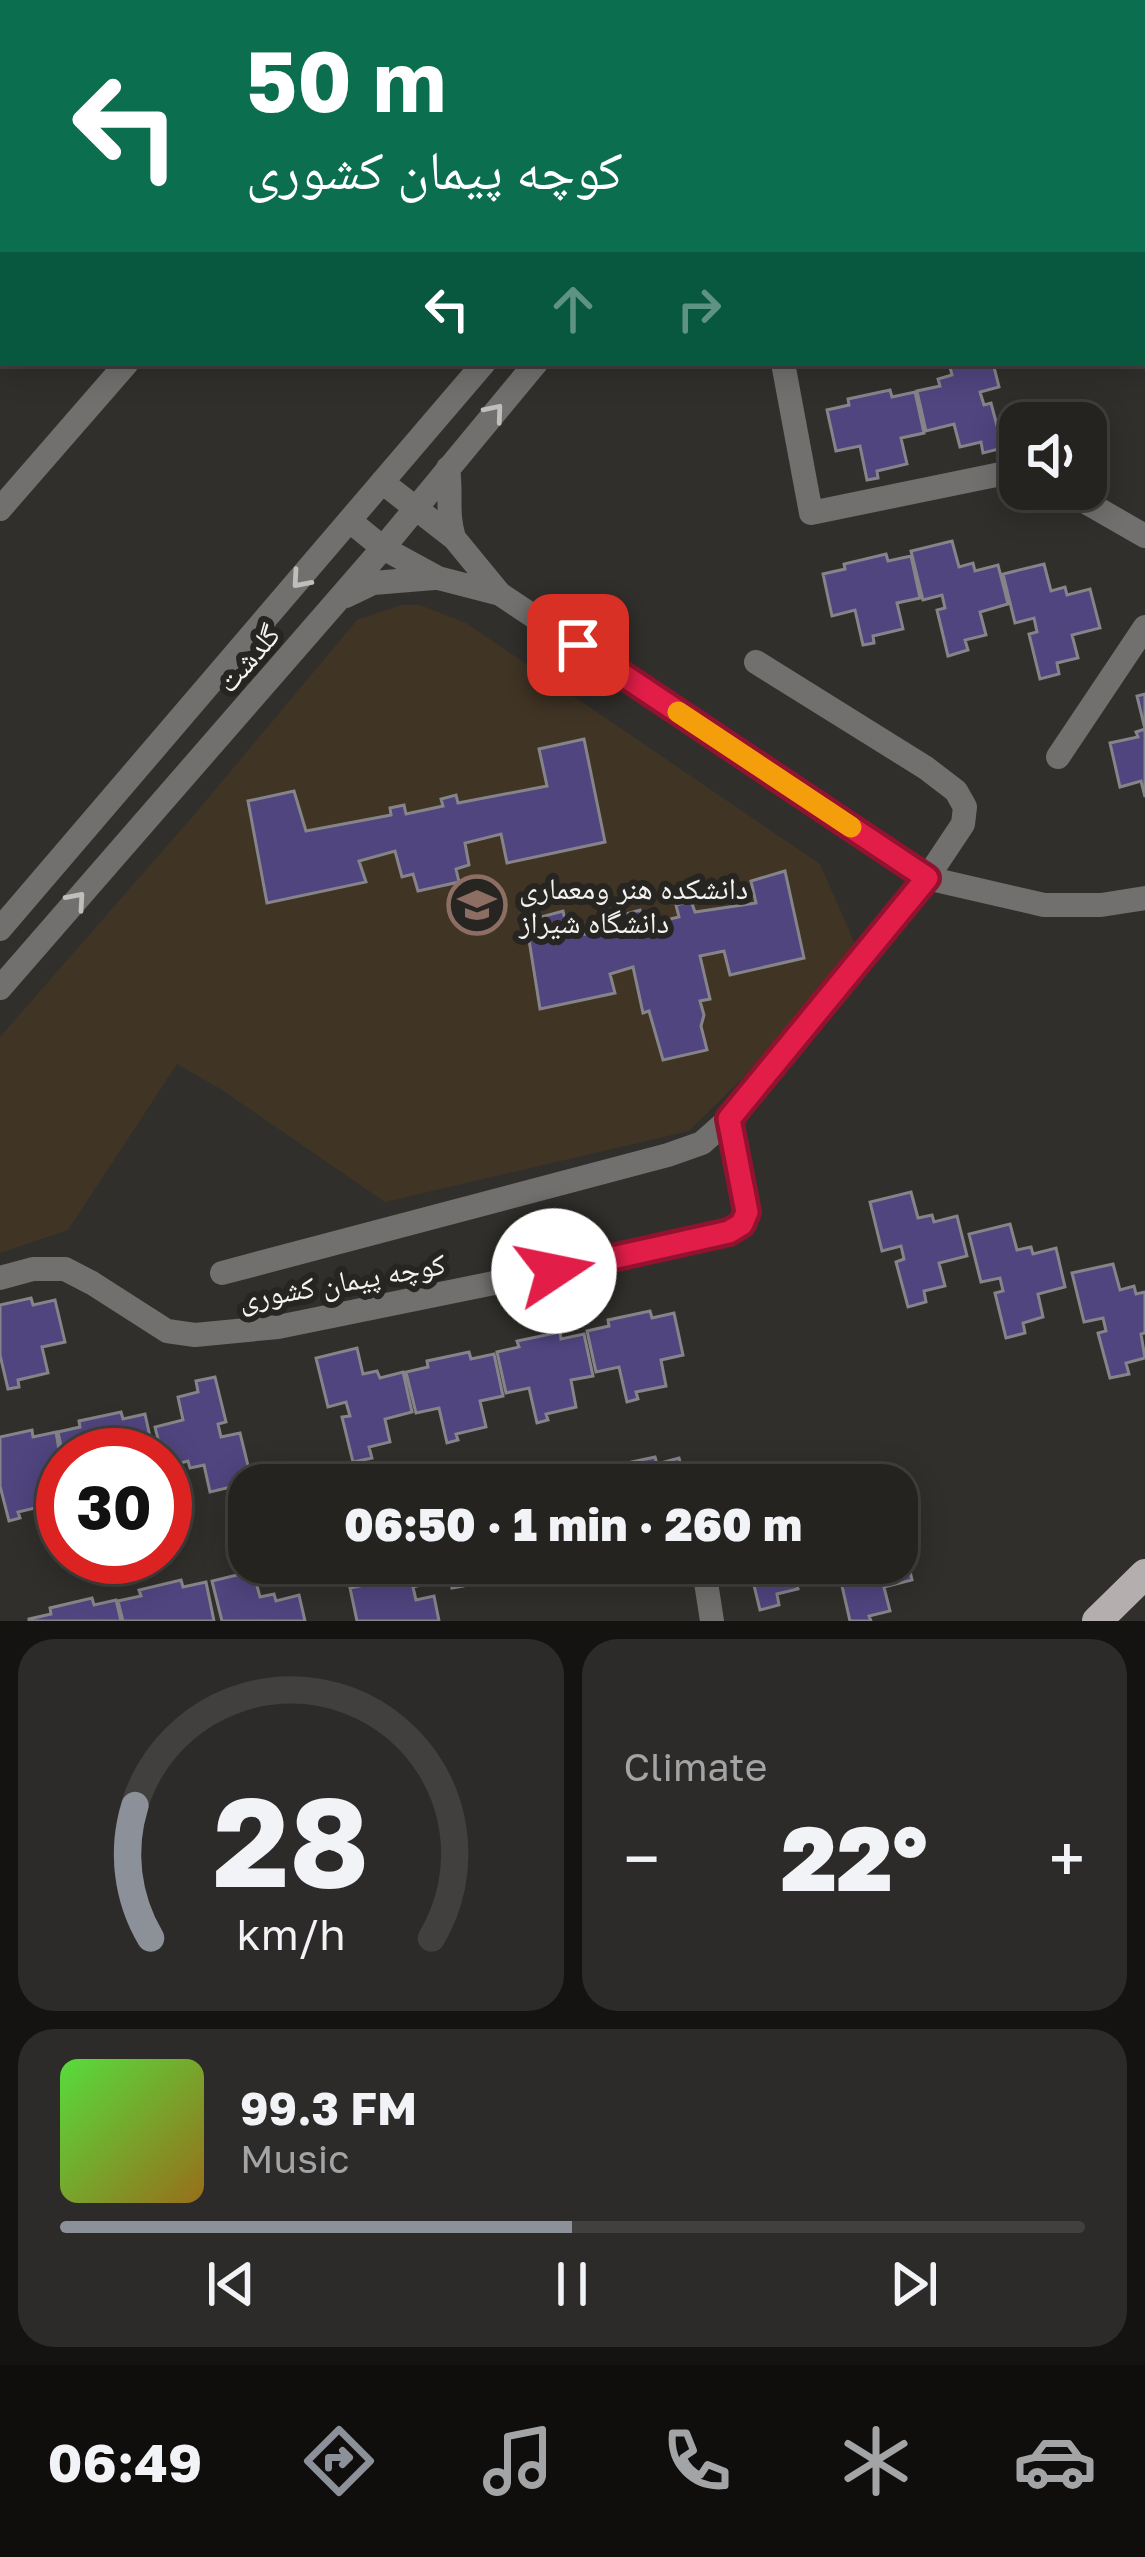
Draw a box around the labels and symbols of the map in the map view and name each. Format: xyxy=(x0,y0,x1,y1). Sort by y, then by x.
one-way arrow xyxy=(480,404,502,426)
one-way arrow xyxy=(292,566,314,588)
pin xyxy=(527,594,629,696)
street label: گلدشت xyxy=(209,617,287,699)
place label: دانشکده هنر‌ ومعماری دانشگاه شیراز xyxy=(518,870,748,940)
school or university icon: دانشکده هنر‌ ومعماری دانشگاه شیراز xyxy=(446,874,508,936)
one-way arrow xyxy=(63,892,84,914)
position arrow xyxy=(491,1208,617,1334)
street label: کوچه پیمان کشوری xyxy=(236,1245,448,1318)
speed limit sign: 30 xyxy=(36,1428,192,1584)

